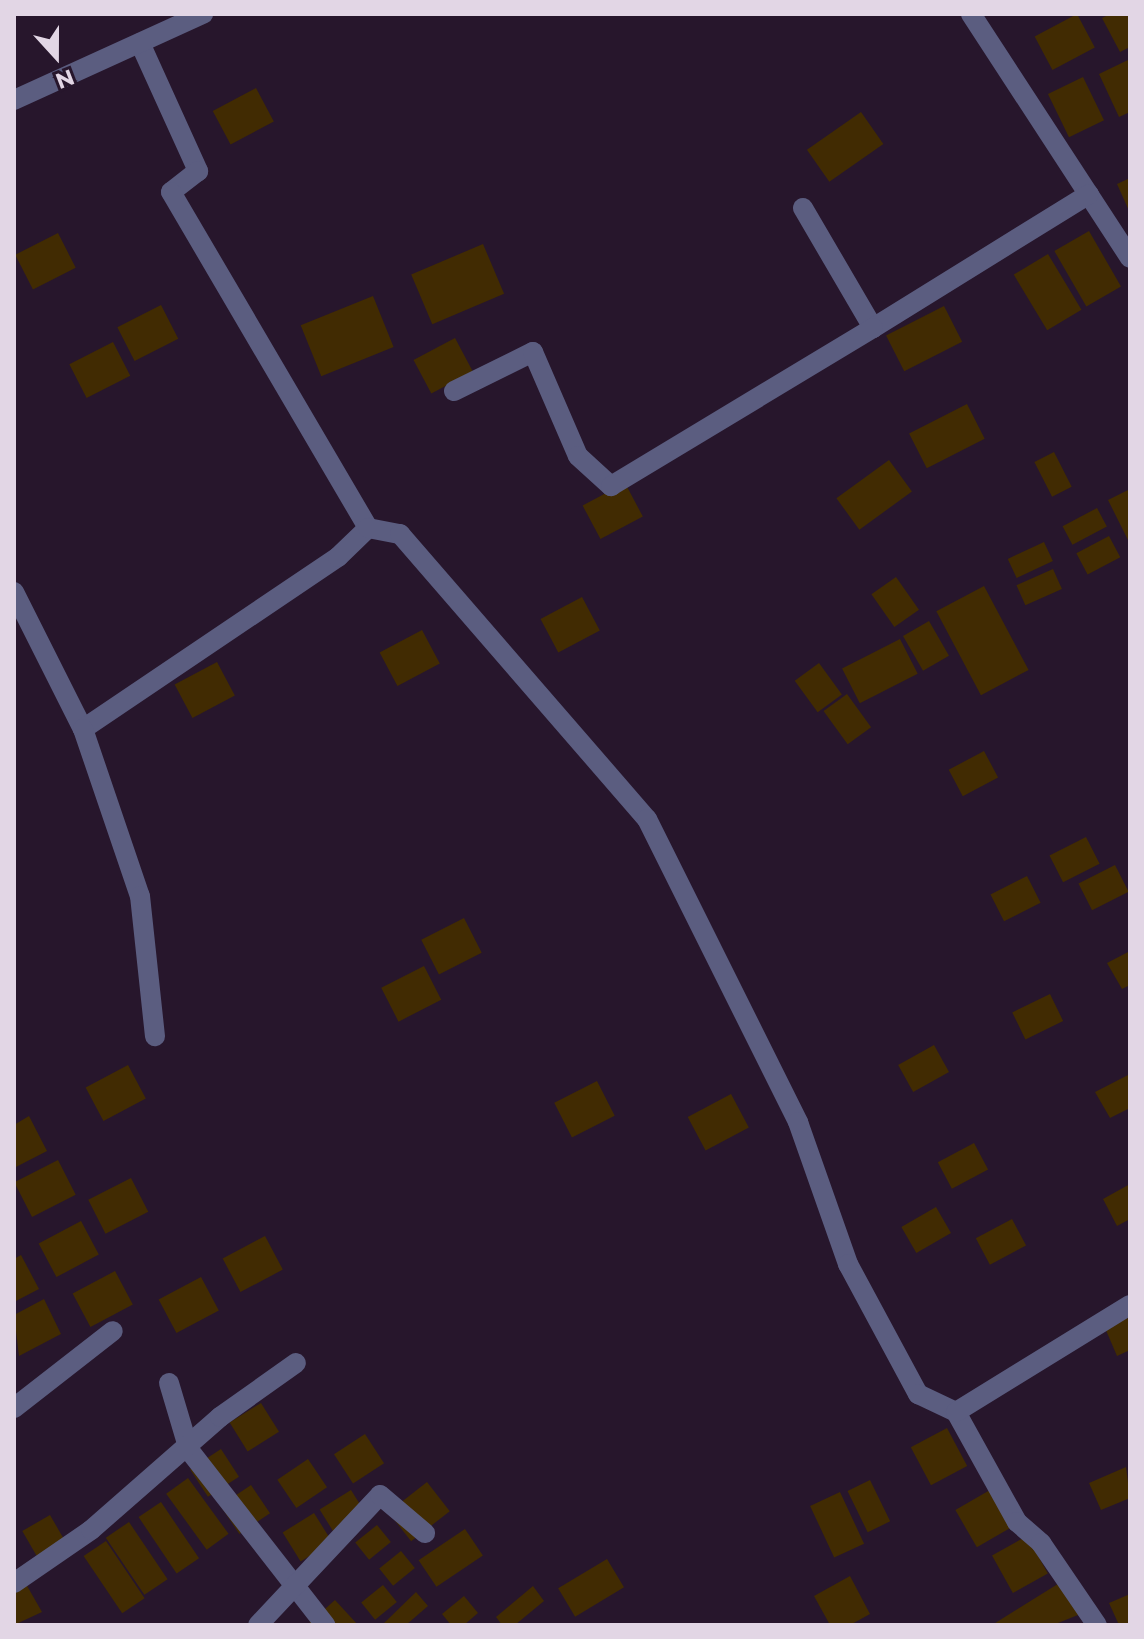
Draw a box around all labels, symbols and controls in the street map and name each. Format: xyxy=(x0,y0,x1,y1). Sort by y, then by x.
north arrow xyxy=(16,16,96,96)
text: N xyxy=(52,63,78,95)

